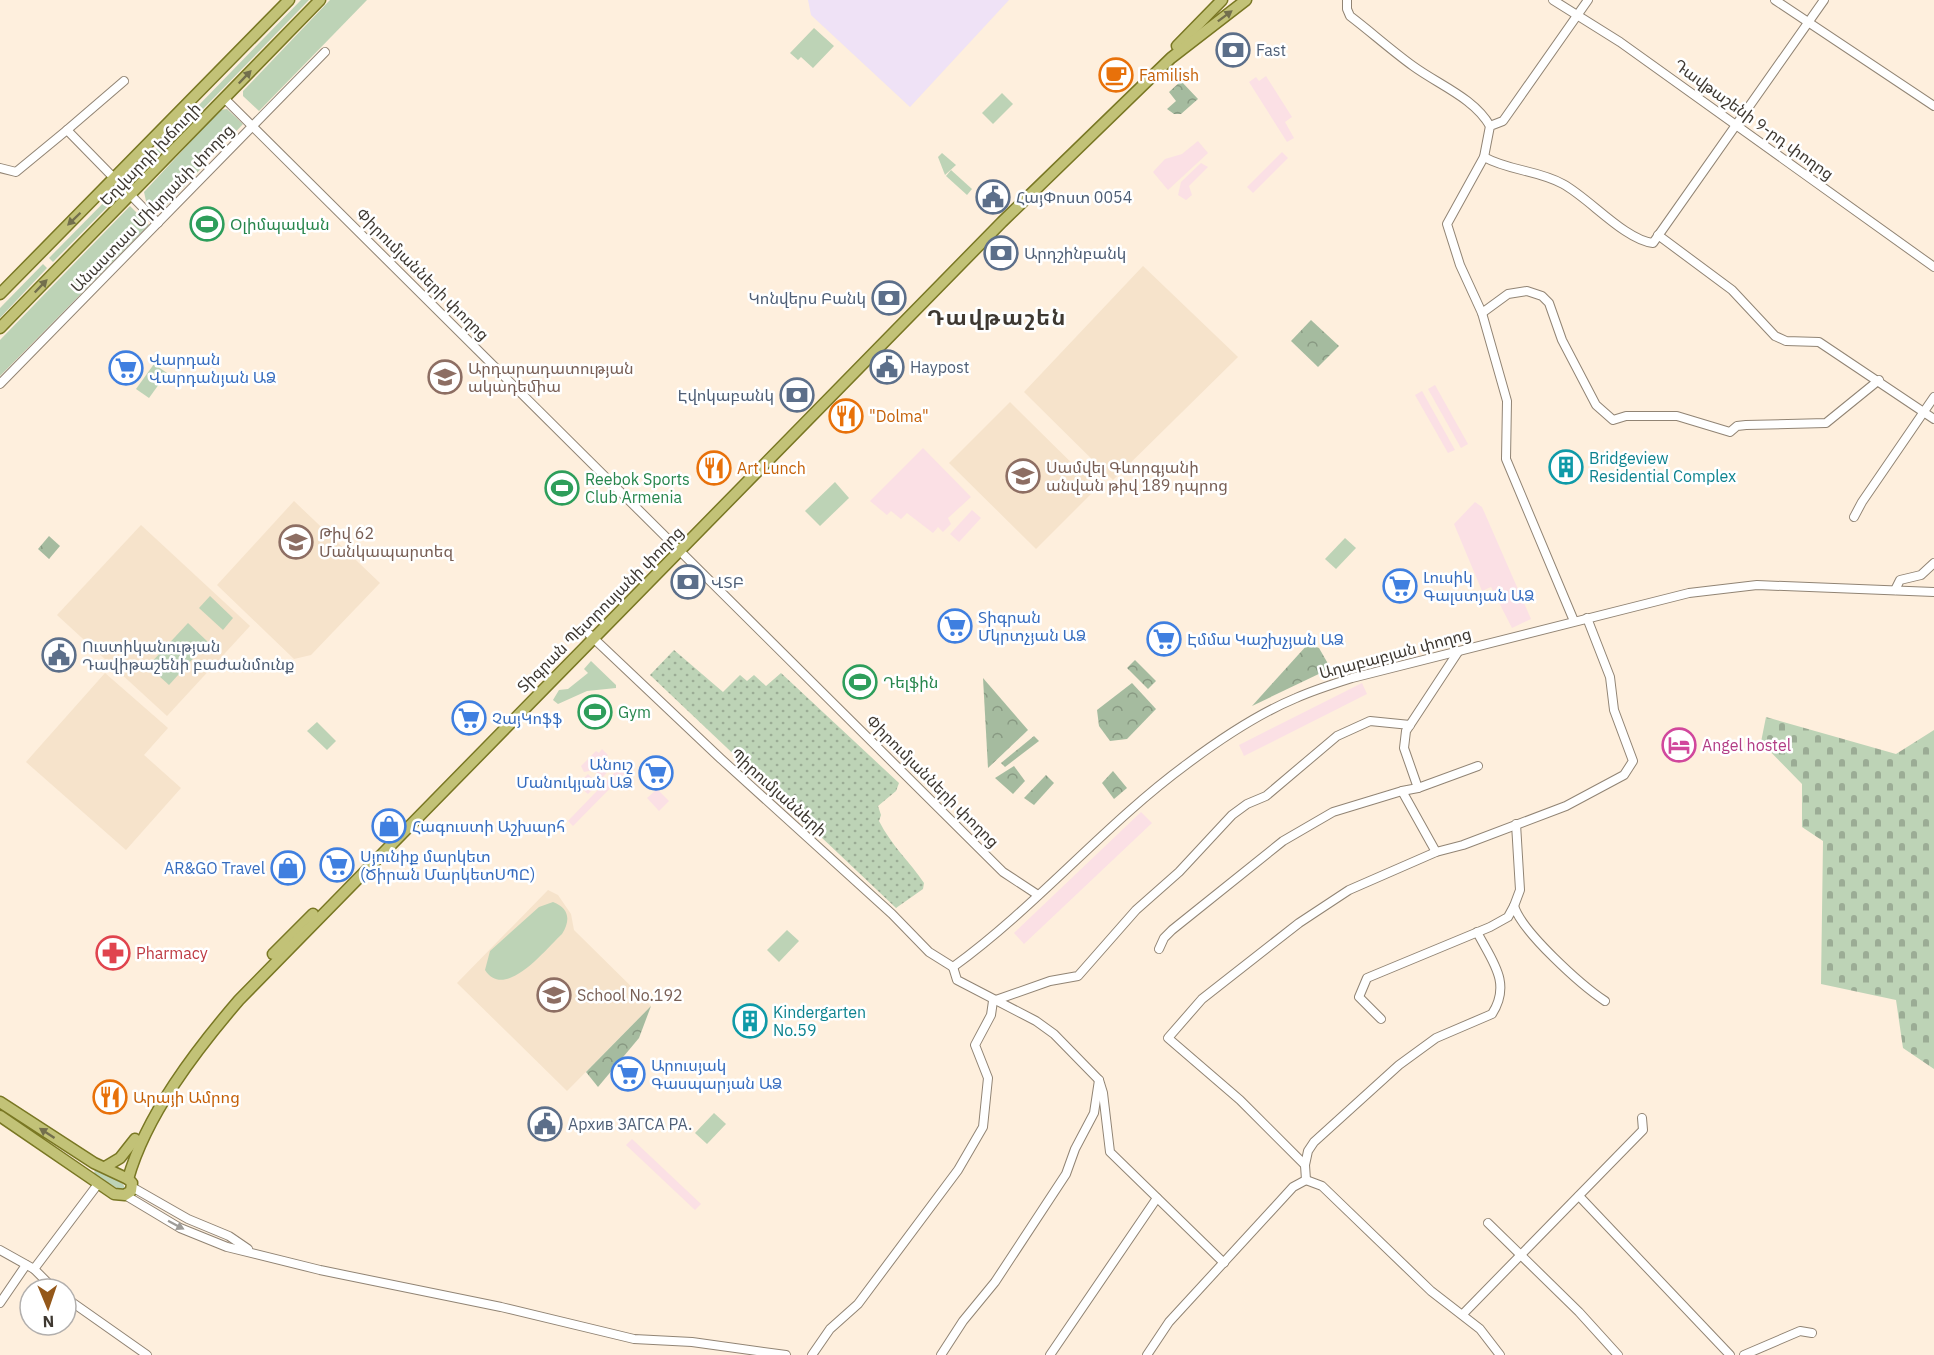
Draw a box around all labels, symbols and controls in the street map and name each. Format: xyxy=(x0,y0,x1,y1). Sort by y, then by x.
one-way arrow xyxy=(1218,11,1233,23)
bank icon: Fast xyxy=(1215,32,1251,68)
place label: Fast xyxy=(1256,40,1286,60)
street label: Դավթաշենի 9-րդ փողոց xyxy=(1670,54,1838,184)
cafe icon: Familish xyxy=(1098,57,1134,93)
place label: Familish xyxy=(1139,65,1199,85)
one-way arrow xyxy=(238,71,252,85)
street label: Եղվարդի խճուղի xyxy=(96,98,204,210)
street label: Անաստաս Միկոյանի փողոց xyxy=(66,120,238,296)
public building icon: ՀայՓոստ 0054 xyxy=(975,179,1011,215)
place label: ՀայՓոստ 0054 xyxy=(1016,187,1132,207)
street label: Փիրումյանների փողոց xyxy=(353,204,493,344)
sports icon: Օլիմպավան xyxy=(189,206,225,242)
one-way arrow xyxy=(68,212,82,226)
place label: Օլիմպավան xyxy=(230,214,330,234)
bank icon: Արդշինբանկ xyxy=(983,235,1019,271)
place label: Արդշինբանկ xyxy=(1024,243,1126,263)
one-way arrow xyxy=(34,279,48,294)
bank icon: Կոնվերս Բանկ xyxy=(871,280,907,316)
place label: Կոնվերս Բանկ xyxy=(749,288,866,308)
district label: Դավթաշեն xyxy=(927,302,1067,331)
place label: Վարդան Վարդանյան ԱՁ xyxy=(149,349,276,387)
public building icon: Haypost xyxy=(869,349,905,385)
supermarket icon: Վարդան Վարդանյան ԱՁ xyxy=(108,350,144,386)
place label: Haypost xyxy=(910,357,969,377)
place label: Արդարադատության ակադեմիա xyxy=(468,358,634,396)
school or university icon: Արդարադատության ակադեմիա xyxy=(427,359,463,395)
bank icon: Էվոկաբանկ xyxy=(779,377,815,413)
place label: Էվոկաբանկ xyxy=(678,385,774,405)
restaurant icon: "Dolma" xyxy=(828,398,864,434)
place label: "Dolma" xyxy=(869,406,929,426)
place label: Bridgeview Residential Complex xyxy=(1589,448,1736,486)
building icon: Bridgeview Residential Complex xyxy=(1548,449,1584,485)
restaurant icon: Art Lunch xyxy=(696,450,732,486)
place label: Սամվել Գևորգյանի անվան թիվ 189 դպրոց xyxy=(1046,457,1228,495)
place label: Art Lunch xyxy=(737,458,806,478)
school or university icon: Սամվել Գևորգյանի անվան թիվ 189 դպրոց xyxy=(1005,458,1041,494)
place label: Reebok Sports Club Armenia xyxy=(585,469,690,507)
sports icon: Reebok Sports Club Armenia xyxy=(544,470,580,506)
street label: Տիգրան Պետրոսյանի փողոց xyxy=(513,522,687,696)
place label: Թիվ 62 Մանկապարտեզ xyxy=(319,523,454,561)
school or university icon: Թիվ 62 Մանկապարտեզ xyxy=(278,524,314,560)
bank icon: ՎՏԲ xyxy=(670,564,706,600)
place label: Լուսիկ Գալստյան ԱՁ xyxy=(1423,567,1535,605)
supermarket icon: Լուսիկ Գալստյան ԱՁ xyxy=(1382,568,1418,604)
place label: ՎՏԲ xyxy=(711,572,744,592)
place label: Տիգրան Մկրտչյան ԱՁ xyxy=(978,607,1086,645)
supermarket icon: Տիգրան Մկրտչյան ԱՁ xyxy=(937,608,973,644)
supermarket icon: Էմմա Կաշխչյան ԱՁ xyxy=(1146,621,1182,657)
street label: Աղաբաբյան փողոց xyxy=(1317,623,1473,683)
place label: Էմմա Կաշխչյան ԱՁ xyxy=(1187,629,1344,649)
place label: Ուստիկանության Դավիթաշենի բաժանմունք xyxy=(82,636,295,674)
public building icon: Ուստիկանության Դավիթաշենի բաժանմունք xyxy=(41,637,77,673)
sports icon: Դելֆին xyxy=(842,664,878,700)
place label: Դելֆին xyxy=(883,672,938,692)
sports icon: Gym xyxy=(577,694,613,730)
supermarket icon: ՉայԿոֆֆ xyxy=(451,700,487,736)
place label: Gym xyxy=(618,702,651,722)
place label: ՉայԿոֆֆ xyxy=(492,708,562,728)
street label: Փիրումյանների փողոց xyxy=(863,711,1003,851)
hotel icon: Angel hostel xyxy=(1661,727,1697,763)
place label: Angel hostel xyxy=(1702,735,1791,755)
street label: Պիրումյանների xyxy=(727,744,831,840)
place label: Անուշ Մանուկյան ԱՁ xyxy=(516,754,633,792)
supermarket icon: Անուշ Մանուկյան ԱՁ xyxy=(638,755,674,791)
shop icon: Հագուստի Աշխարհ xyxy=(371,808,407,844)
place label: Հագուստի Աշխարհ xyxy=(412,816,565,836)
place label: Սյունիք մարկետ (Ծիրան ՄարկետՍՊԸ) xyxy=(360,846,535,884)
supermarket icon: Սյունիք մարկետ (Ծիրան ՄարկետՍՊԸ) xyxy=(319,847,355,883)
shop icon: AR&GO Travel xyxy=(270,850,306,886)
place label: AR&GO Travel xyxy=(164,858,265,878)
pharmacy icon: Pharmacy xyxy=(95,935,131,971)
place label: Pharmacy xyxy=(136,943,208,963)
school or university icon: School No.192 xyxy=(536,977,572,1013)
place label: School No.192 xyxy=(577,985,683,1005)
place label: Kindergarten No.59 xyxy=(773,1002,866,1040)
building icon: Kindergarten No.59 xyxy=(732,1003,768,1039)
place label: Արուսյակ Գասպարյան ԱՁ xyxy=(651,1055,782,1093)
supermarket icon: Արուսյակ Գասպարյան ԱՁ xyxy=(610,1056,646,1092)
restaurant icon: Արայի Ամրոց xyxy=(92,1079,128,1115)
place label: Արայի Ամրոց xyxy=(133,1087,240,1107)
public building icon: Архив ЗАГСА РА. xyxy=(527,1106,563,1142)
place label: Архив ЗАГСА РА. xyxy=(568,1114,692,1134)
one-way arrow xyxy=(39,1127,55,1138)
one-way arrow xyxy=(168,1220,185,1230)
north arrow xyxy=(18,1277,78,1337)
text: N xyxy=(42,1312,55,1332)

